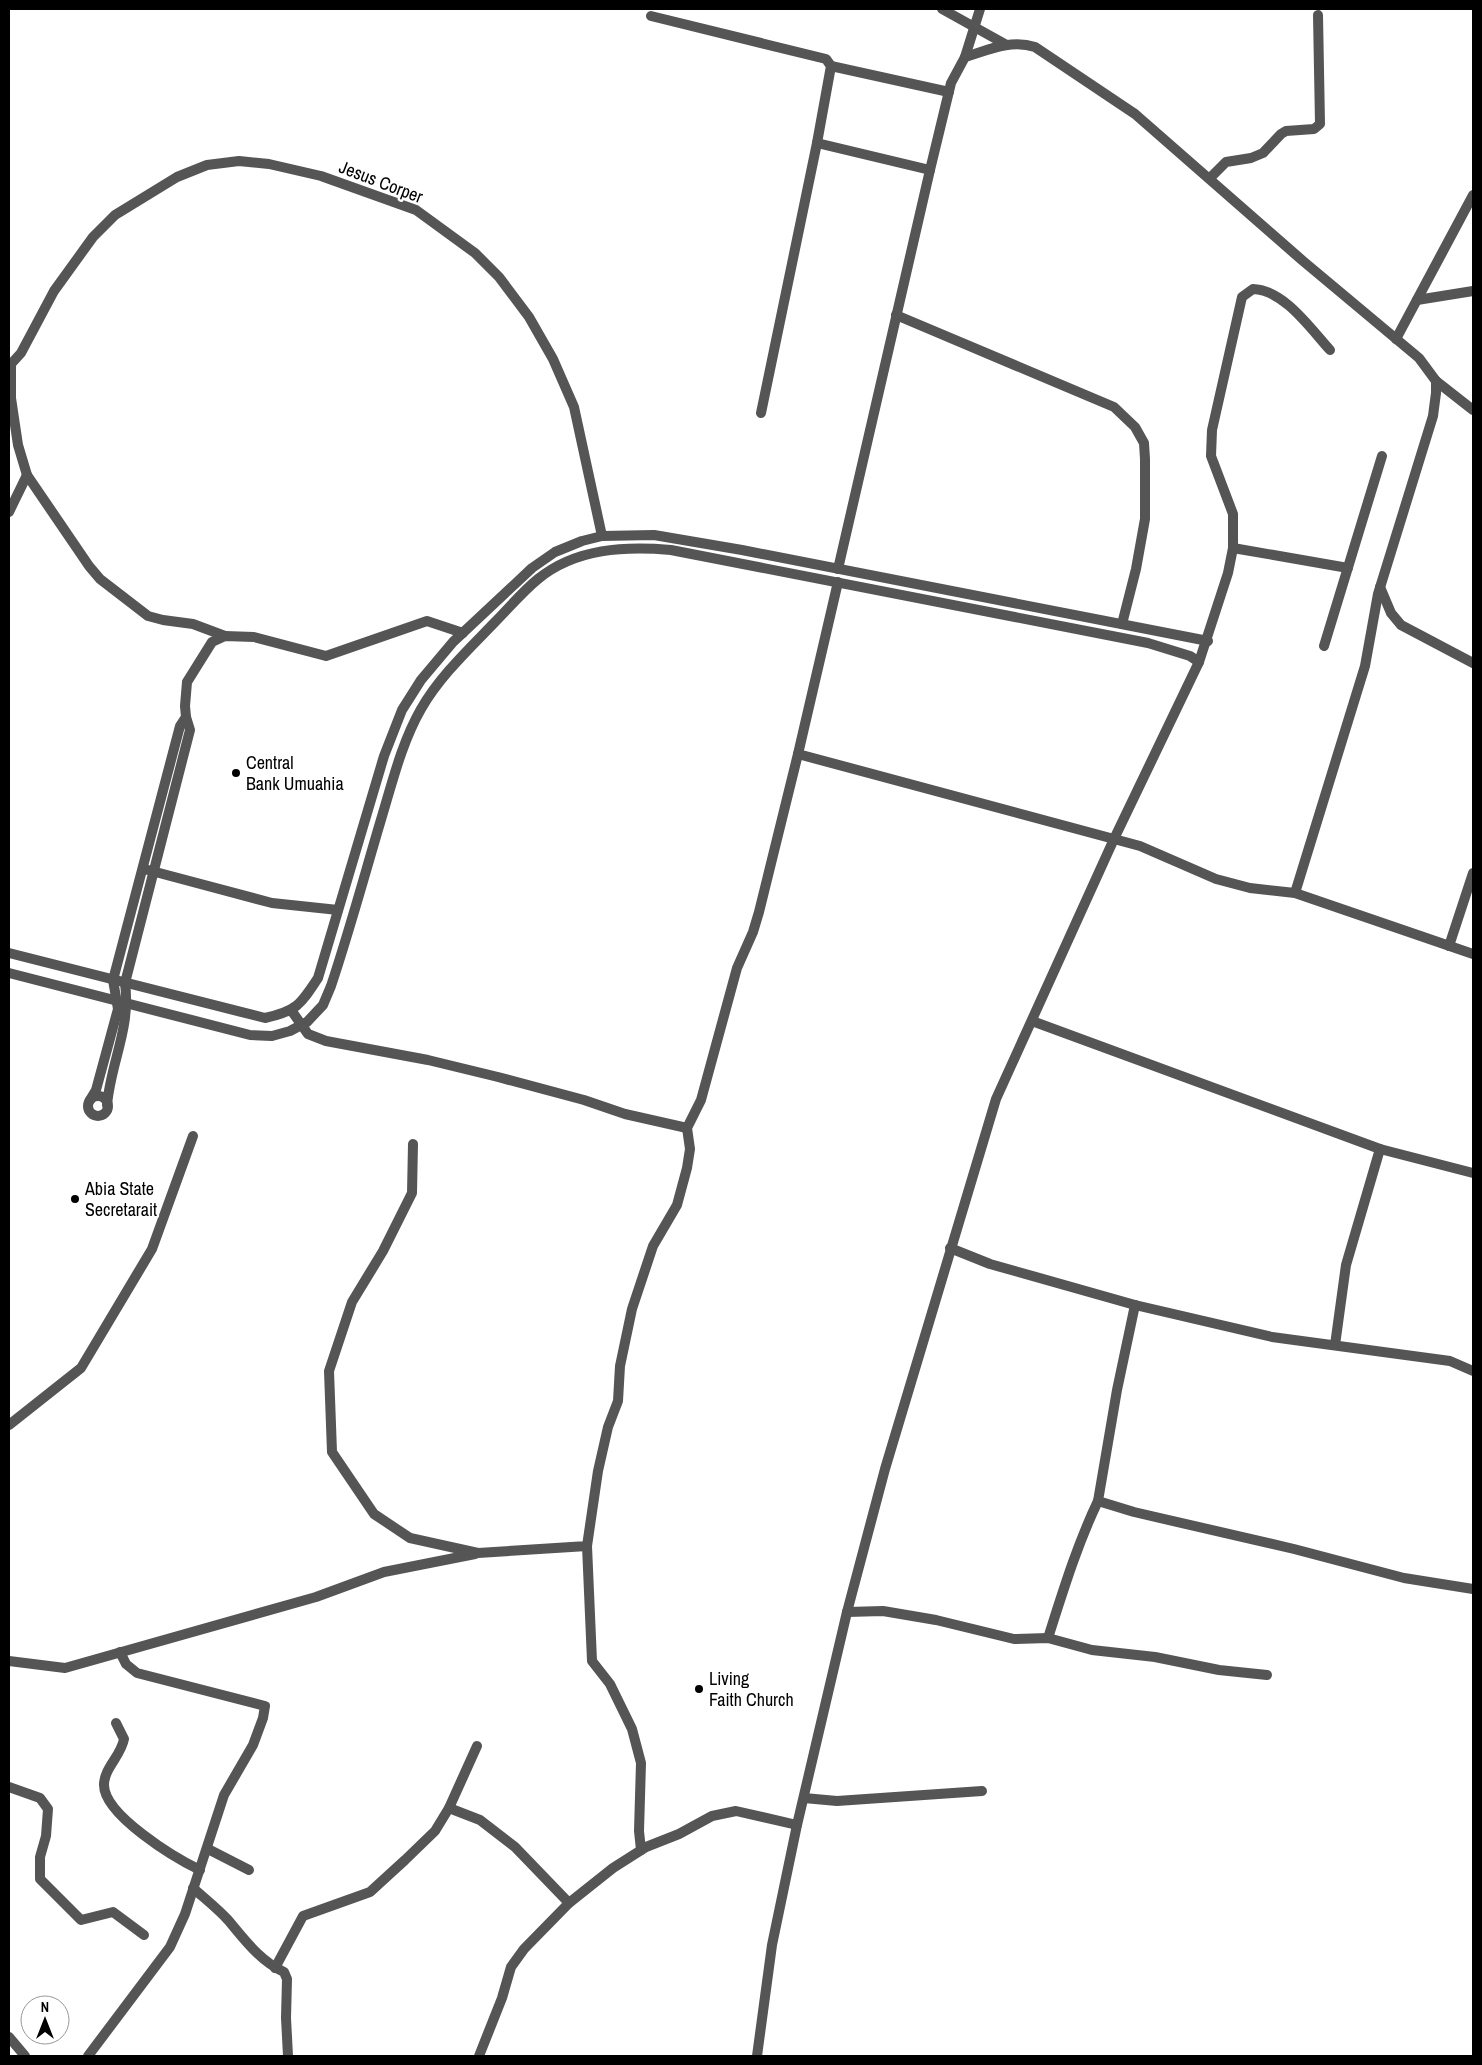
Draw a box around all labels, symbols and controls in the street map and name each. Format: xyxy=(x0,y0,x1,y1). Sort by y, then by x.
street label: Jesus Corper xyxy=(336,154,427,209)
place label: Central Bank Umuahia xyxy=(246,750,344,796)
marker: Central Bank Umuahia xyxy=(230,767,242,779)
place label: Abia State Secretarait xyxy=(84,1176,157,1222)
marker: Abia State Secretarait xyxy=(69,1193,81,1205)
place label: Living Faith Church xyxy=(709,1666,794,1712)
marker: Living Faith Church xyxy=(693,1683,705,1695)
north arrow xyxy=(20,1995,70,2045)
text: N xyxy=(41,1998,49,2016)

